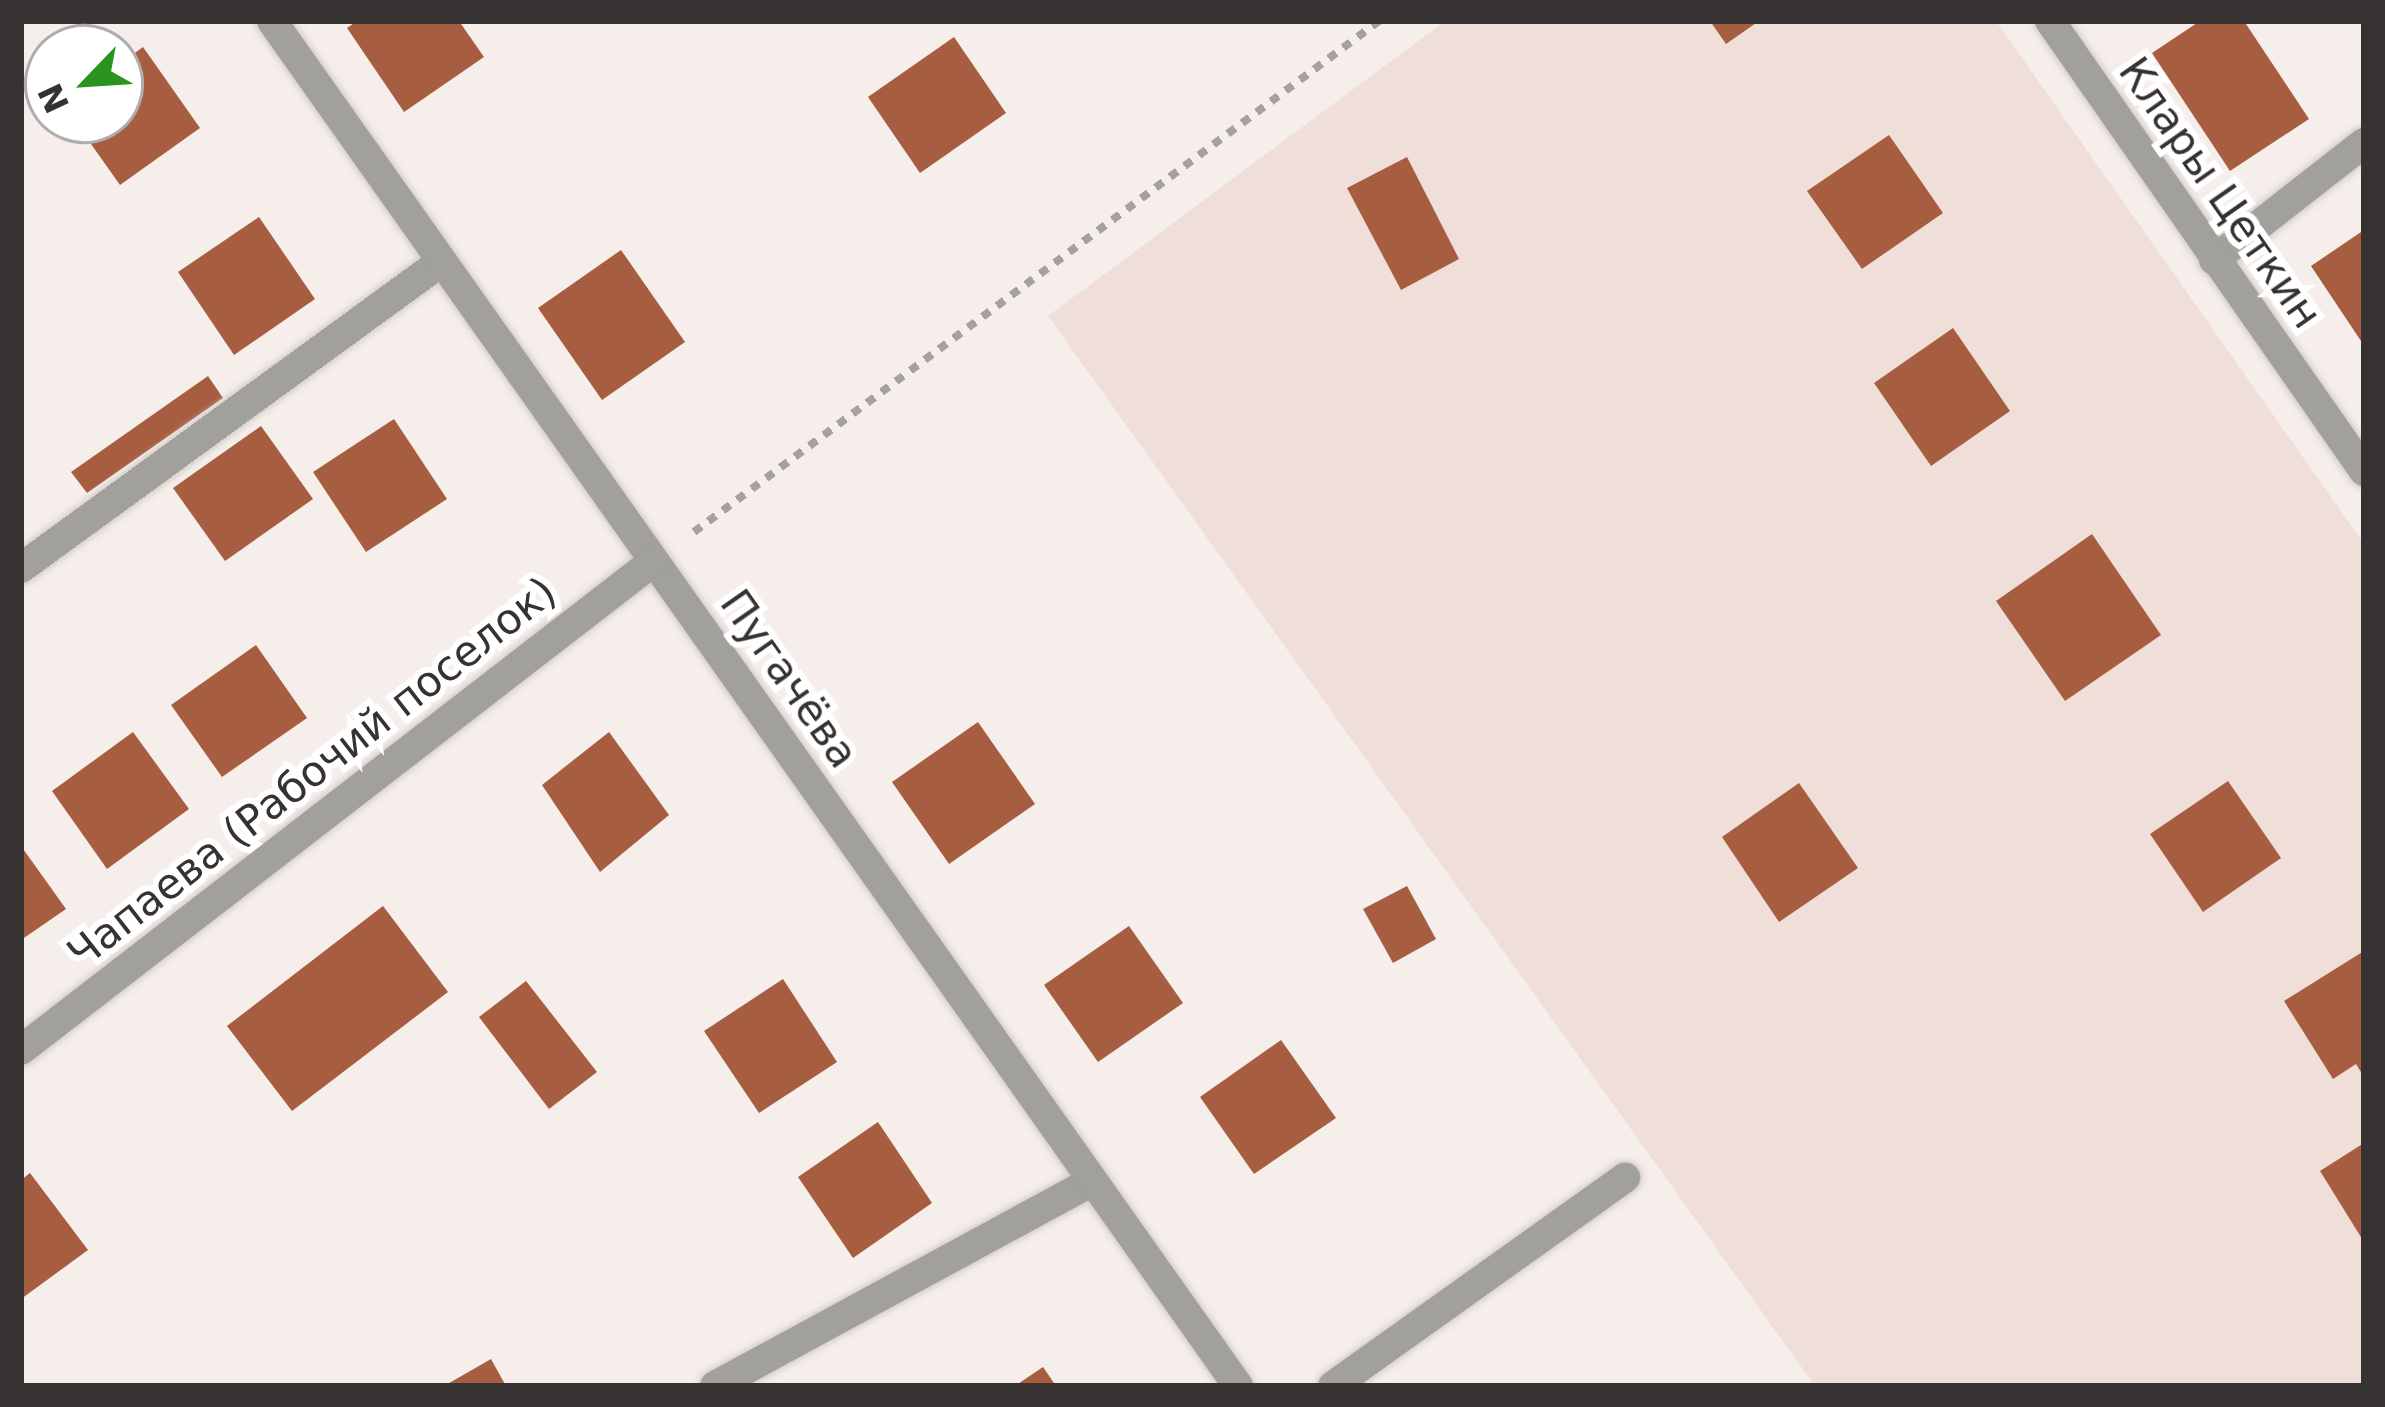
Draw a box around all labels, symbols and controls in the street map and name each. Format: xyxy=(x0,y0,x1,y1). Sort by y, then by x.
north arrow xyxy=(24,24,144,144)
street label: Клары Цеткин xyxy=(2108,48,2332,338)
text: N xyxy=(30,77,77,119)
street label: Чапаева (Рабочий поселок) xyxy=(58,567,566,979)
street label: Пугачёва xyxy=(709,580,869,778)

